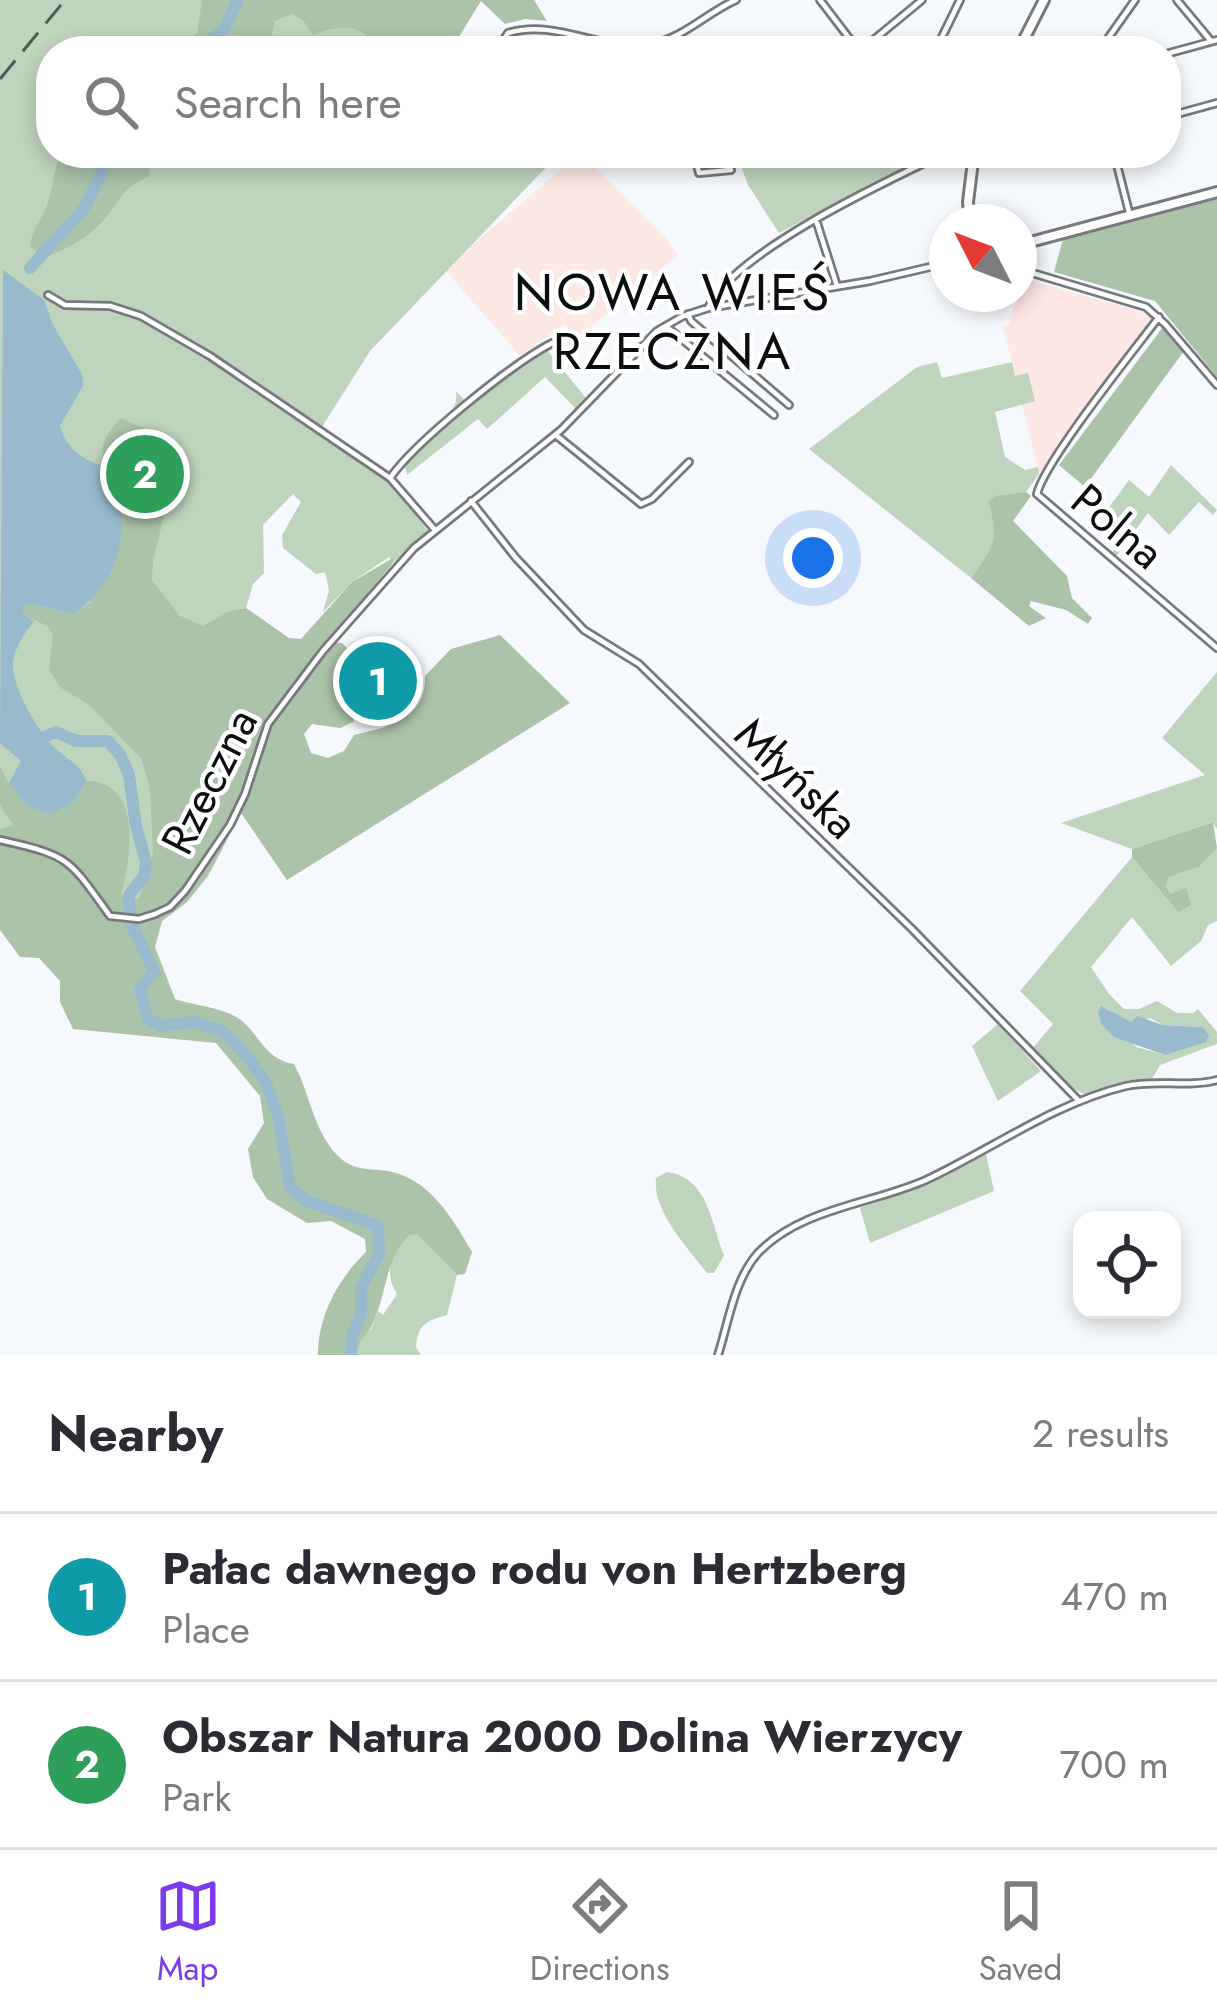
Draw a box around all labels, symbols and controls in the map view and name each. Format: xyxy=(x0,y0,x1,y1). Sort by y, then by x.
search box xyxy=(36,36,1181,168)
icon: search xyxy=(78,69,144,135)
text: Search here xyxy=(174,70,402,135)
north arrow xyxy=(929,204,1037,312)
district label: NOWA WIEŚ RZECZNA xyxy=(514,255,832,388)
pin: 2 xyxy=(106,429,184,519)
street label: Polna xyxy=(1057,468,1178,585)
your location xyxy=(783,528,843,588)
pin: 1 xyxy=(339,636,417,726)
street label: Rzeczna xyxy=(145,697,274,865)
street label: Młyńska xyxy=(720,703,873,854)
map controls xyxy=(1073,1211,1181,1319)
button: locate xyxy=(1073,1211,1181,1319)
text: Nearby xyxy=(48,1396,223,1470)
text: 2 results xyxy=(1032,1405,1169,1462)
text: Pałac dawnego rodu von Hertzberg xyxy=(162,1536,907,1601)
text: 1 xyxy=(77,1568,97,1625)
text: 470 m xyxy=(1060,1568,1169,1625)
text: Place xyxy=(162,1601,250,1658)
text: Obszar Natura 2000 Dolina Wierzycy xyxy=(162,1704,962,1769)
text: 2 xyxy=(74,1736,100,1793)
text: 700 m xyxy=(1060,1736,1169,1793)
text: Park xyxy=(162,1769,232,1826)
tab: Map xyxy=(155,1873,221,1992)
tab: Directions xyxy=(530,1873,670,1992)
tab: Saved xyxy=(979,1873,1062,1992)

